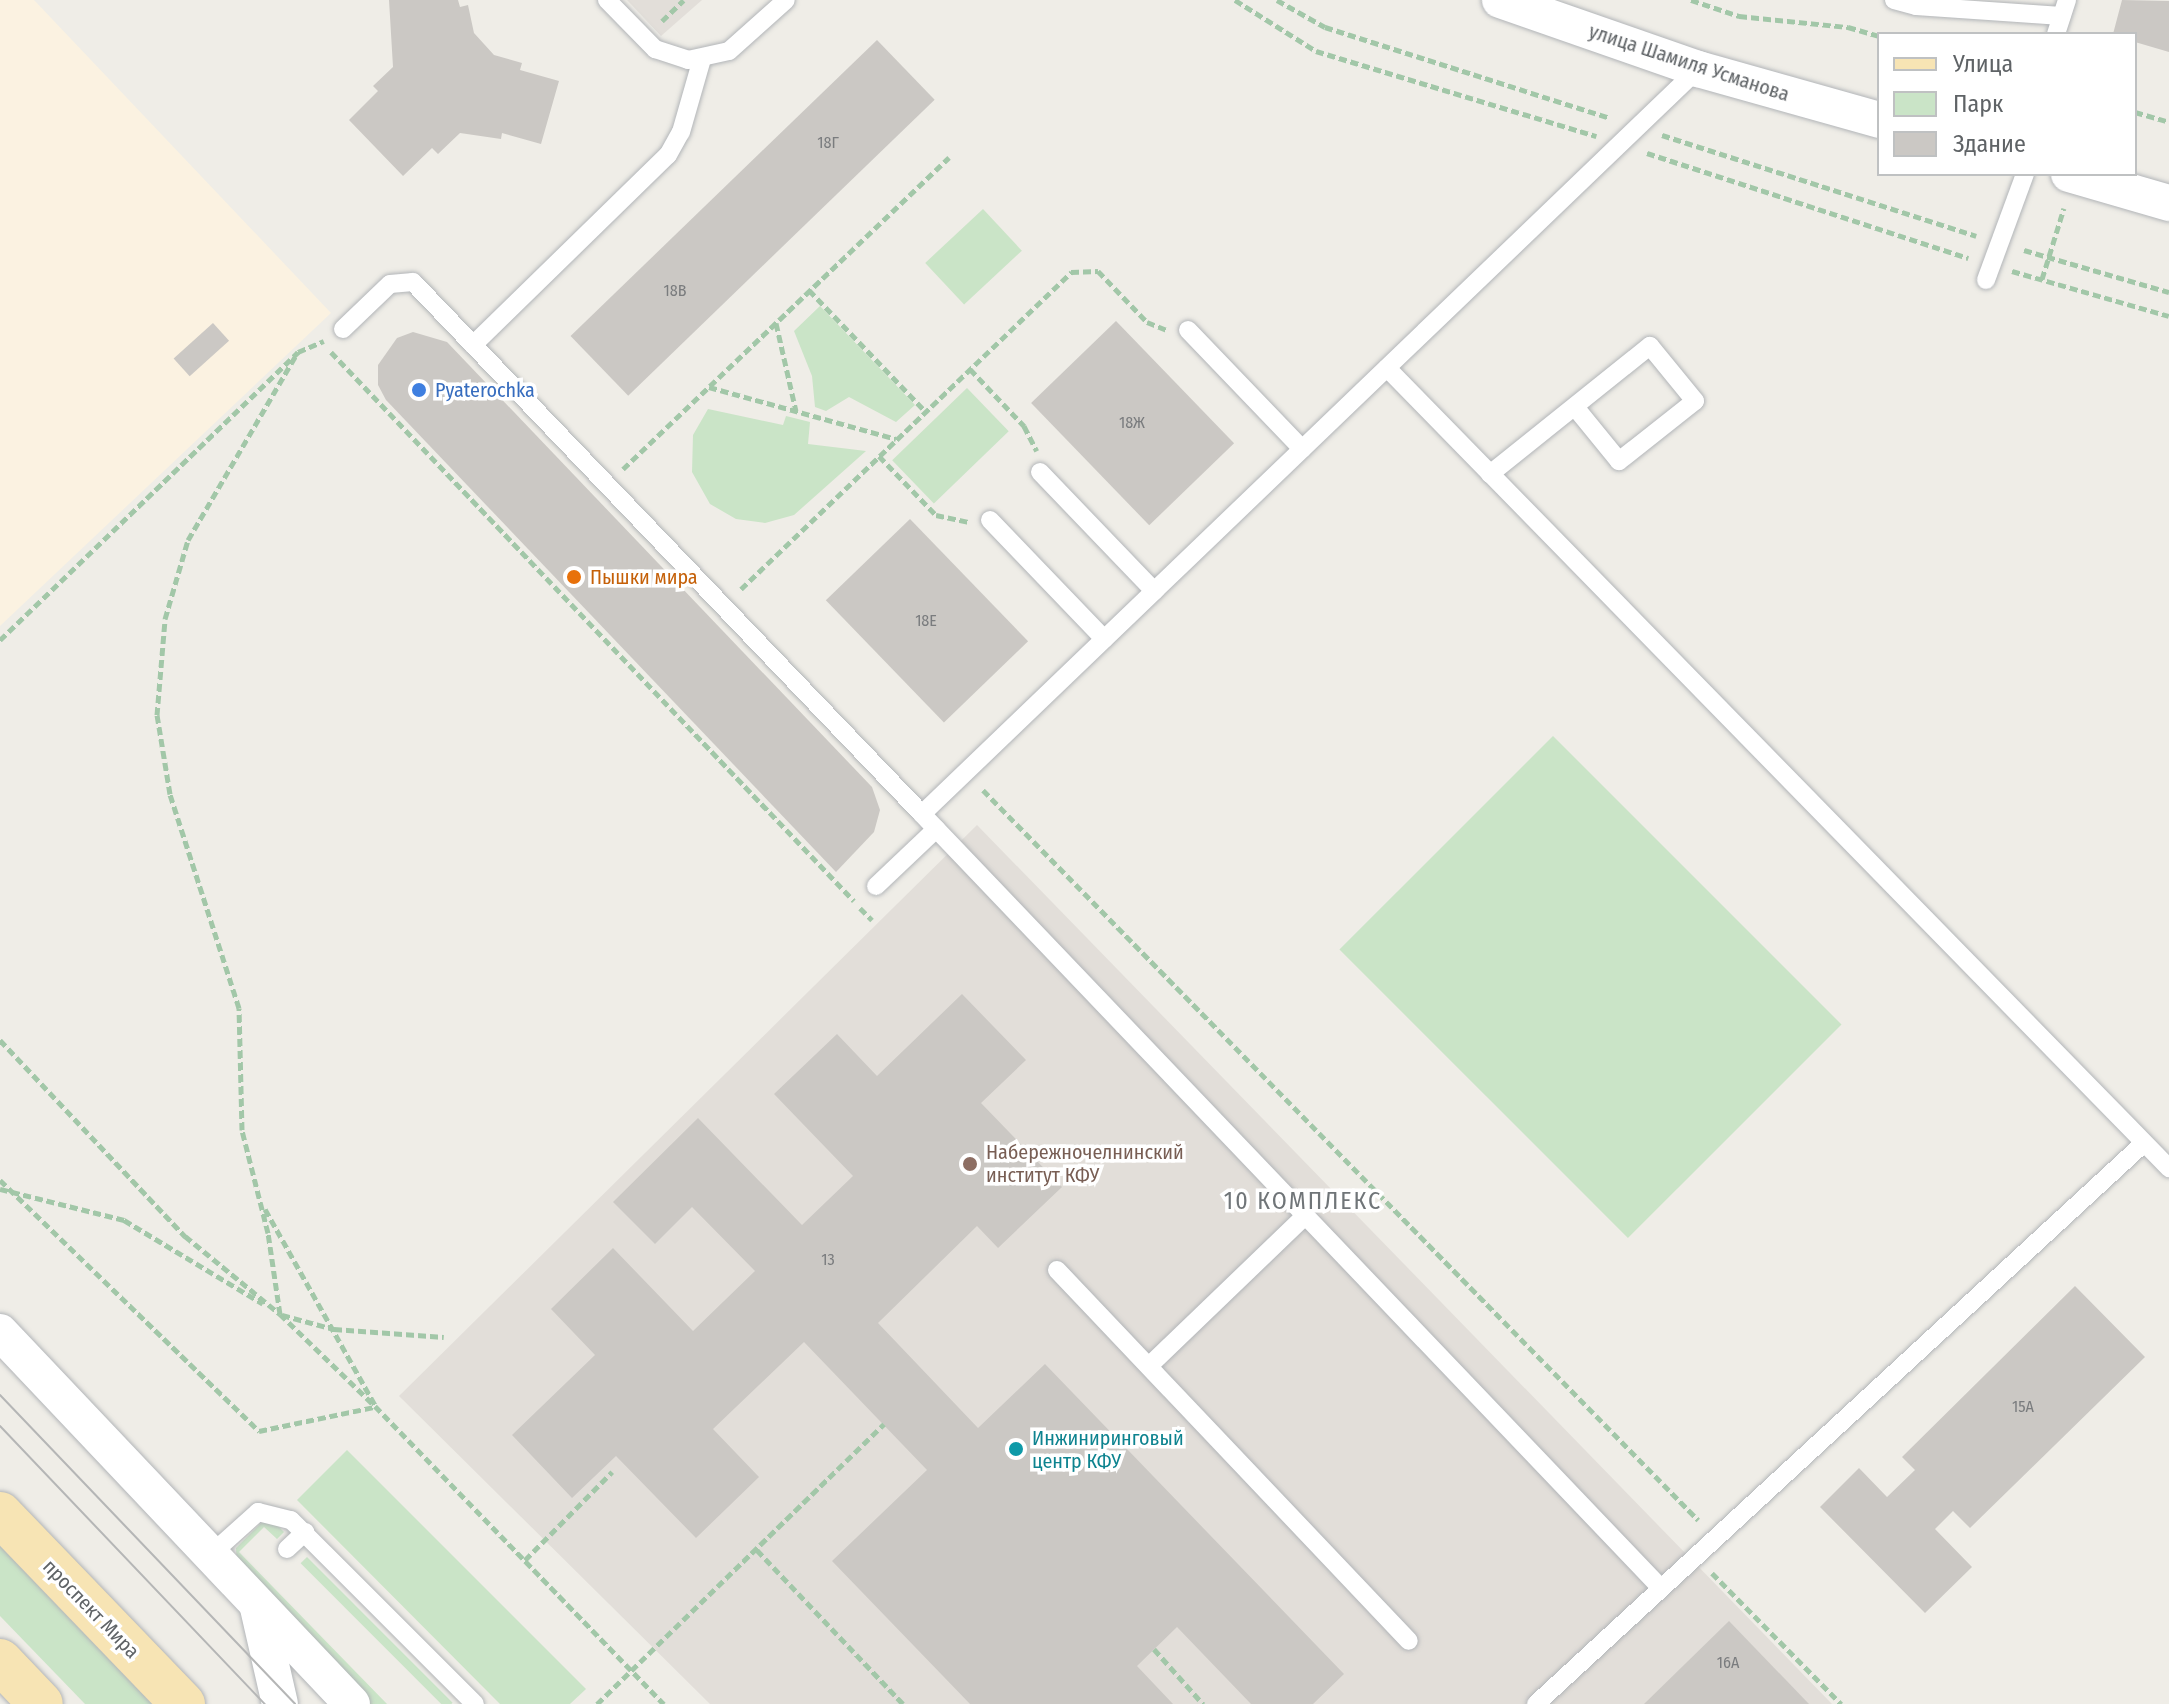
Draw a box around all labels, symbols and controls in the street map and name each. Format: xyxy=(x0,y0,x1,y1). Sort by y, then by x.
street label: улица Шамиля Усманова xyxy=(1586,19,1792,107)
legend xyxy=(1877,32,2137,176)
text: Улица xyxy=(1953,50,2013,78)
text: Парк xyxy=(1953,90,2003,118)
text: Здание xyxy=(1953,130,2026,158)
house number: 18Г xyxy=(817,133,839,153)
house number: 18В xyxy=(664,281,686,301)
place label: Pyaterochka xyxy=(435,378,535,402)
marker: Pyaterochka xyxy=(410,381,428,399)
house number: 18Ж xyxy=(1119,413,1145,433)
place label: Пышки мира xyxy=(590,565,698,589)
marker: Пышки мира xyxy=(565,568,583,586)
house number: 18Е xyxy=(915,611,937,631)
place label: Набережночелнинский институт КФУ xyxy=(986,1140,1184,1187)
marker: Набережночелнинский институт КФУ xyxy=(961,1155,979,1173)
district label: 10 КОМПЛЕКС xyxy=(1224,1188,1382,1216)
house number: 13 xyxy=(821,1250,835,1270)
house number: 15А xyxy=(2012,1397,2034,1417)
place label: Инжиниринговый центр КФУ xyxy=(1032,1426,1184,1473)
marker: Инжиниринговый центр КФУ xyxy=(1007,1440,1025,1458)
street label: проспект Мира xyxy=(38,1555,144,1663)
house number: 16А xyxy=(1717,1653,1739,1673)

